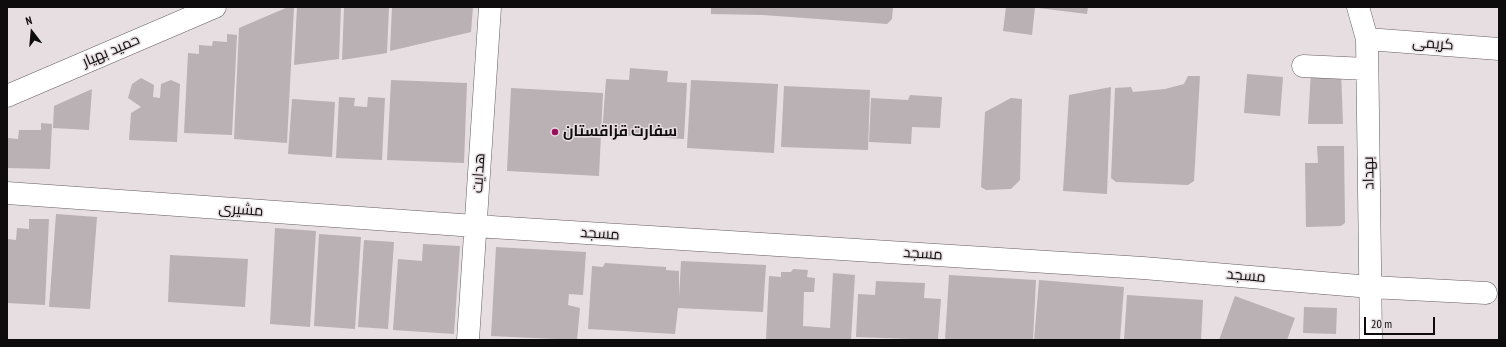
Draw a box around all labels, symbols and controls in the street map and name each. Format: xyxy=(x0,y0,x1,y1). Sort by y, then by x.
north arrow xyxy=(12,12,52,52)
text: N xyxy=(24,13,33,28)
street label: حمید بهیار xyxy=(80,31,142,71)
street label: کریمی xyxy=(1412,34,1454,54)
place label: سفارت قزاقستان xyxy=(563,123,677,141)
marker: سفارت قزاقستان xyxy=(550,127,560,137)
street label: هدایت xyxy=(469,152,489,194)
street label: بهداد xyxy=(1360,156,1378,190)
street label: مشیری xyxy=(218,199,264,221)
street label: مسجد xyxy=(580,224,620,244)
street label: مسجد xyxy=(903,244,943,264)
street label: مسجد xyxy=(1225,265,1267,287)
scale bar xyxy=(1366,309,1437,335)
text: 20 m xyxy=(1371,316,1392,331)

